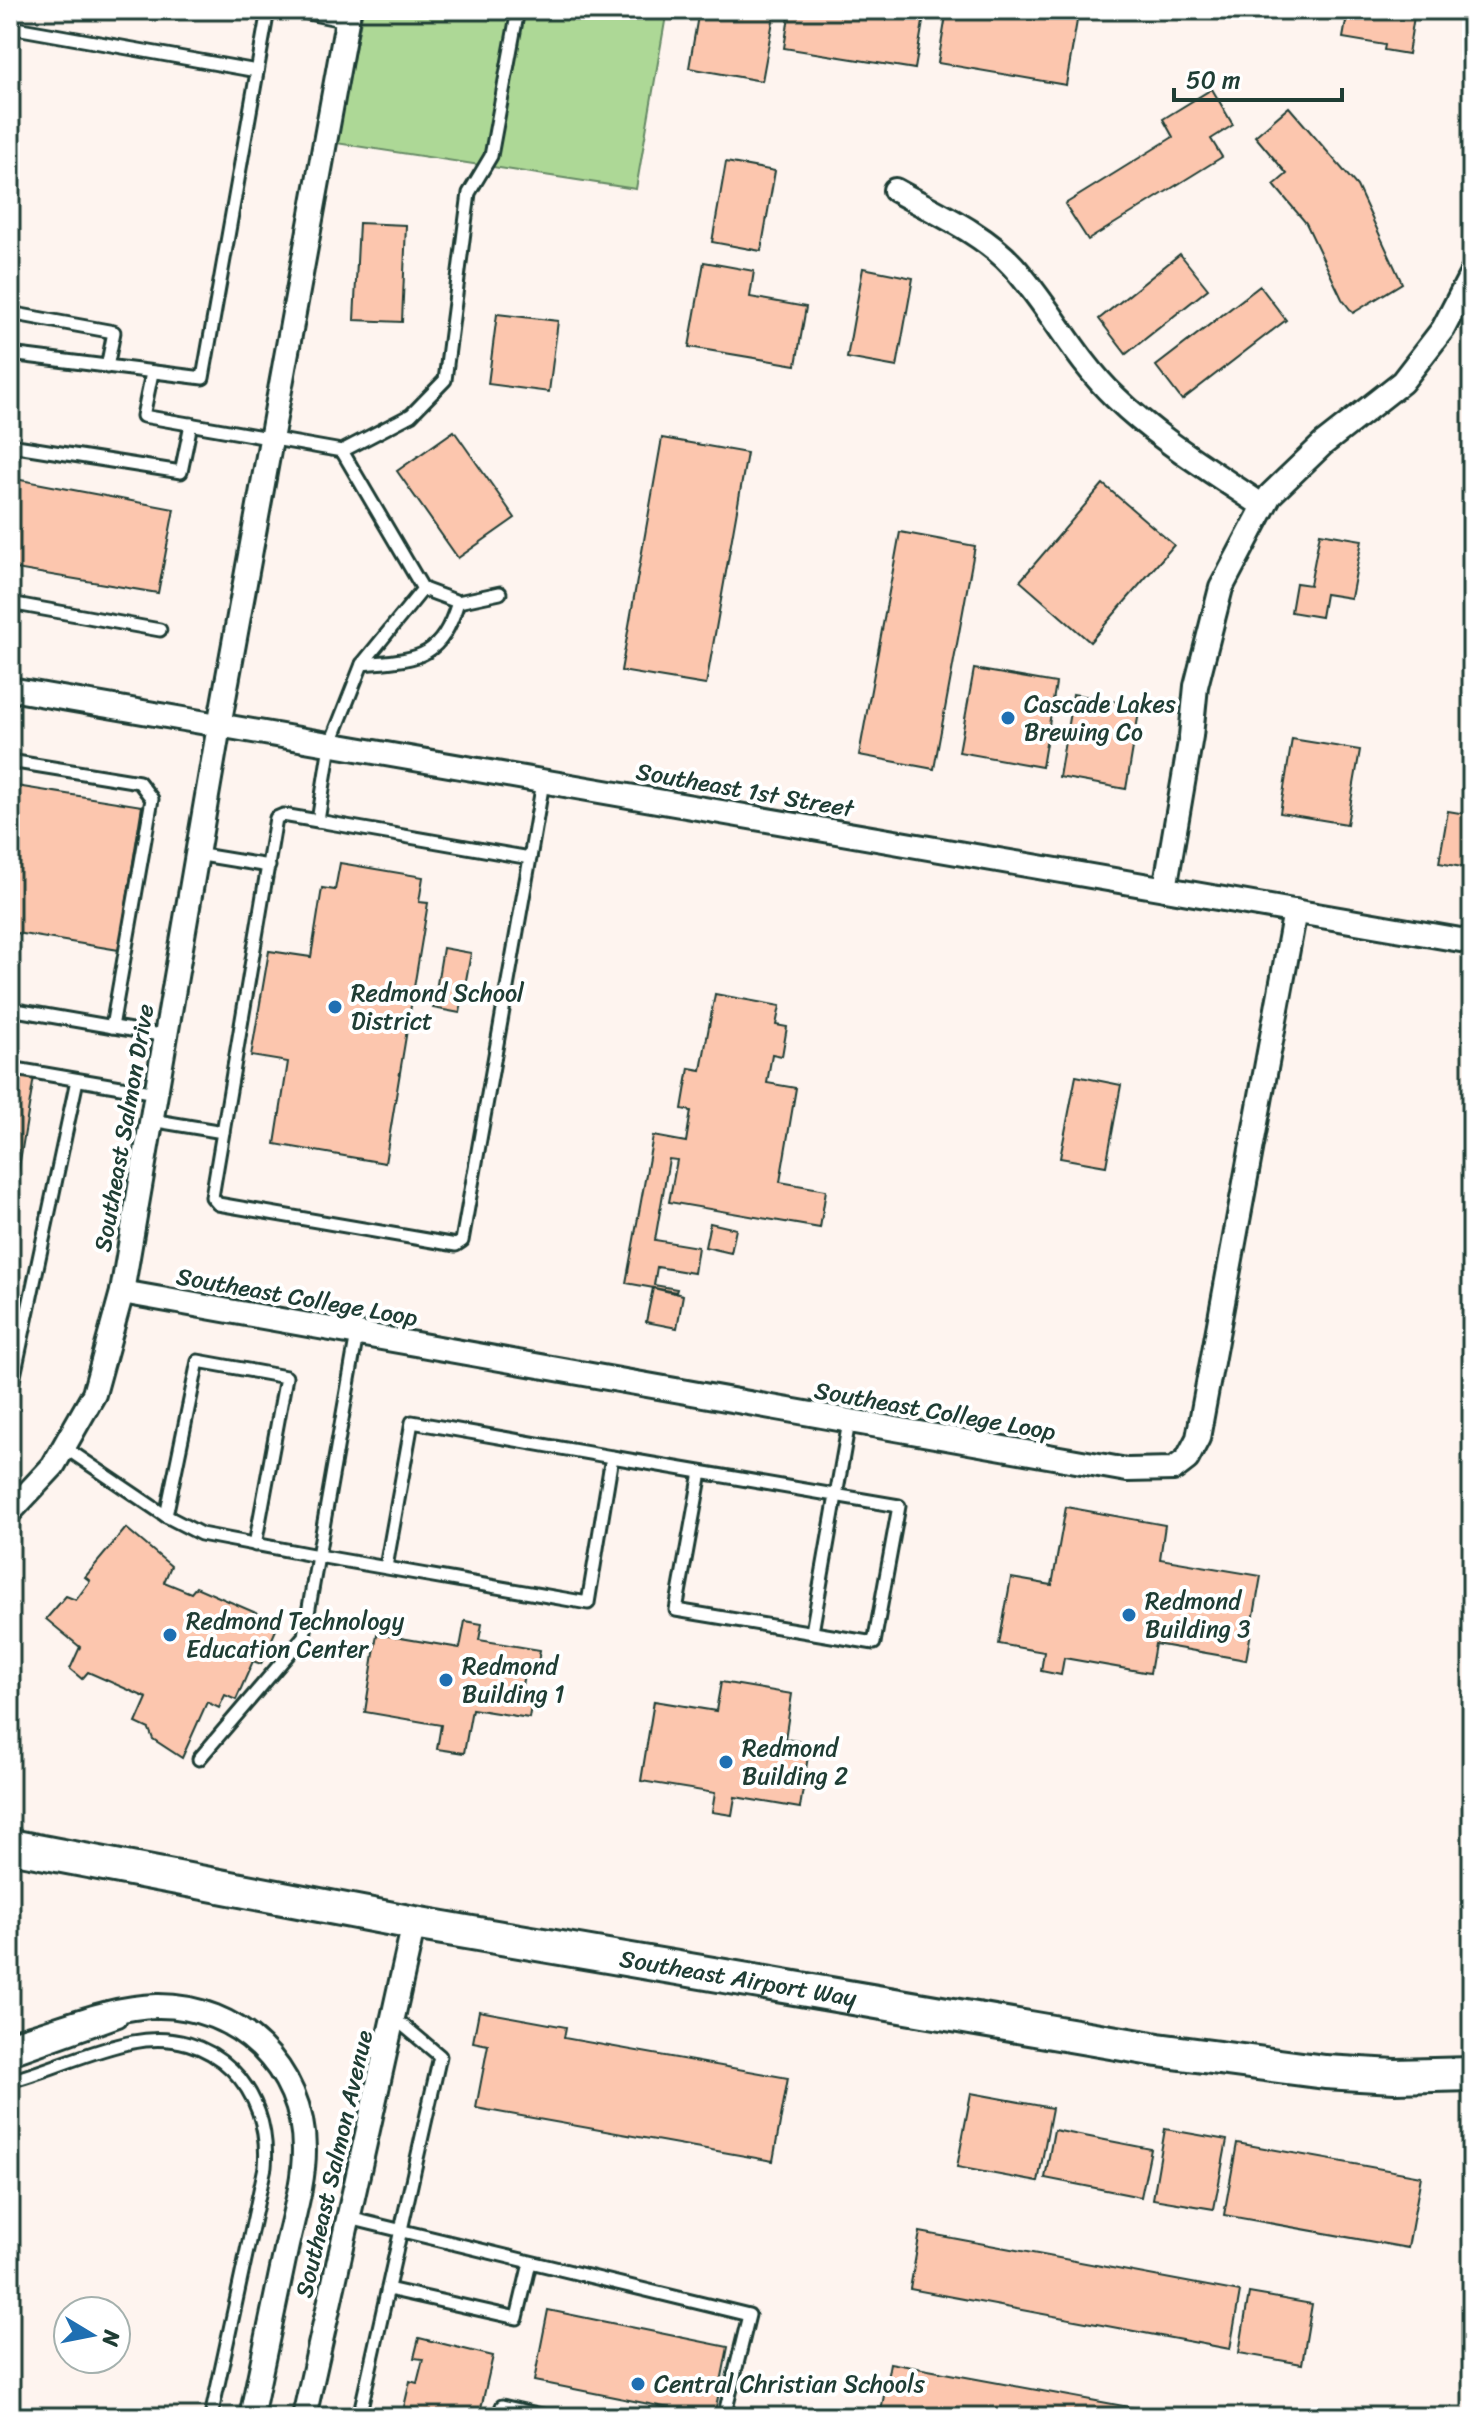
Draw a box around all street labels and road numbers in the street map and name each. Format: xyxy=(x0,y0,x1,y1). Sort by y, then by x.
street label: Southeast 1st Street xyxy=(633,750,858,830)
street label: Southeast Salmon Drive xyxy=(82,1001,166,1255)
street label: Southeast College Loop xyxy=(173,1255,421,1339)
street label: Southeast College Loop xyxy=(811,1369,1059,1453)
street label: Southeast Airport Way xyxy=(616,1937,860,2019)
street label: Southeast Salmon Avenue xyxy=(283,2026,385,2302)

